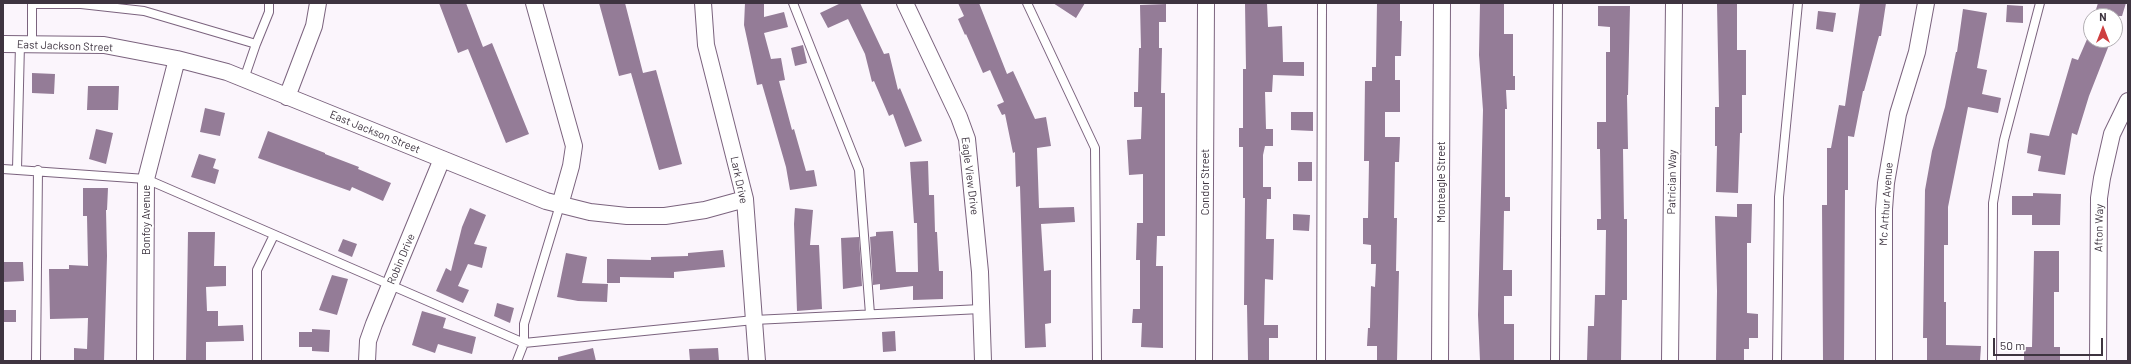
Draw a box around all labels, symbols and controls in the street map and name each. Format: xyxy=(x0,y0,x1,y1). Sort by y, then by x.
north arrow xyxy=(2083,8,2123,48)
text: N xyxy=(2099,10,2107,23)
street label: East Jackson Street xyxy=(17,38,113,54)
street label: East Jackson Street xyxy=(328,108,422,156)
street label: Eagle View Drive xyxy=(959,136,981,216)
street label: Monteagle Street xyxy=(1434,141,1448,223)
street label: Condor Street xyxy=(1198,149,1212,215)
street label: Patrician Way xyxy=(1665,149,1679,215)
street label: Lark Drive xyxy=(728,155,750,205)
street label: Mc Arthur Avenue xyxy=(1876,162,1896,246)
street label: Bonfoy Avenue xyxy=(139,185,153,255)
street label: Afton Way xyxy=(2092,204,2106,252)
street label: Robin Drive xyxy=(384,232,418,286)
scale bar xyxy=(1995,330,2105,356)
text: 50 m xyxy=(2000,338,2025,352)

